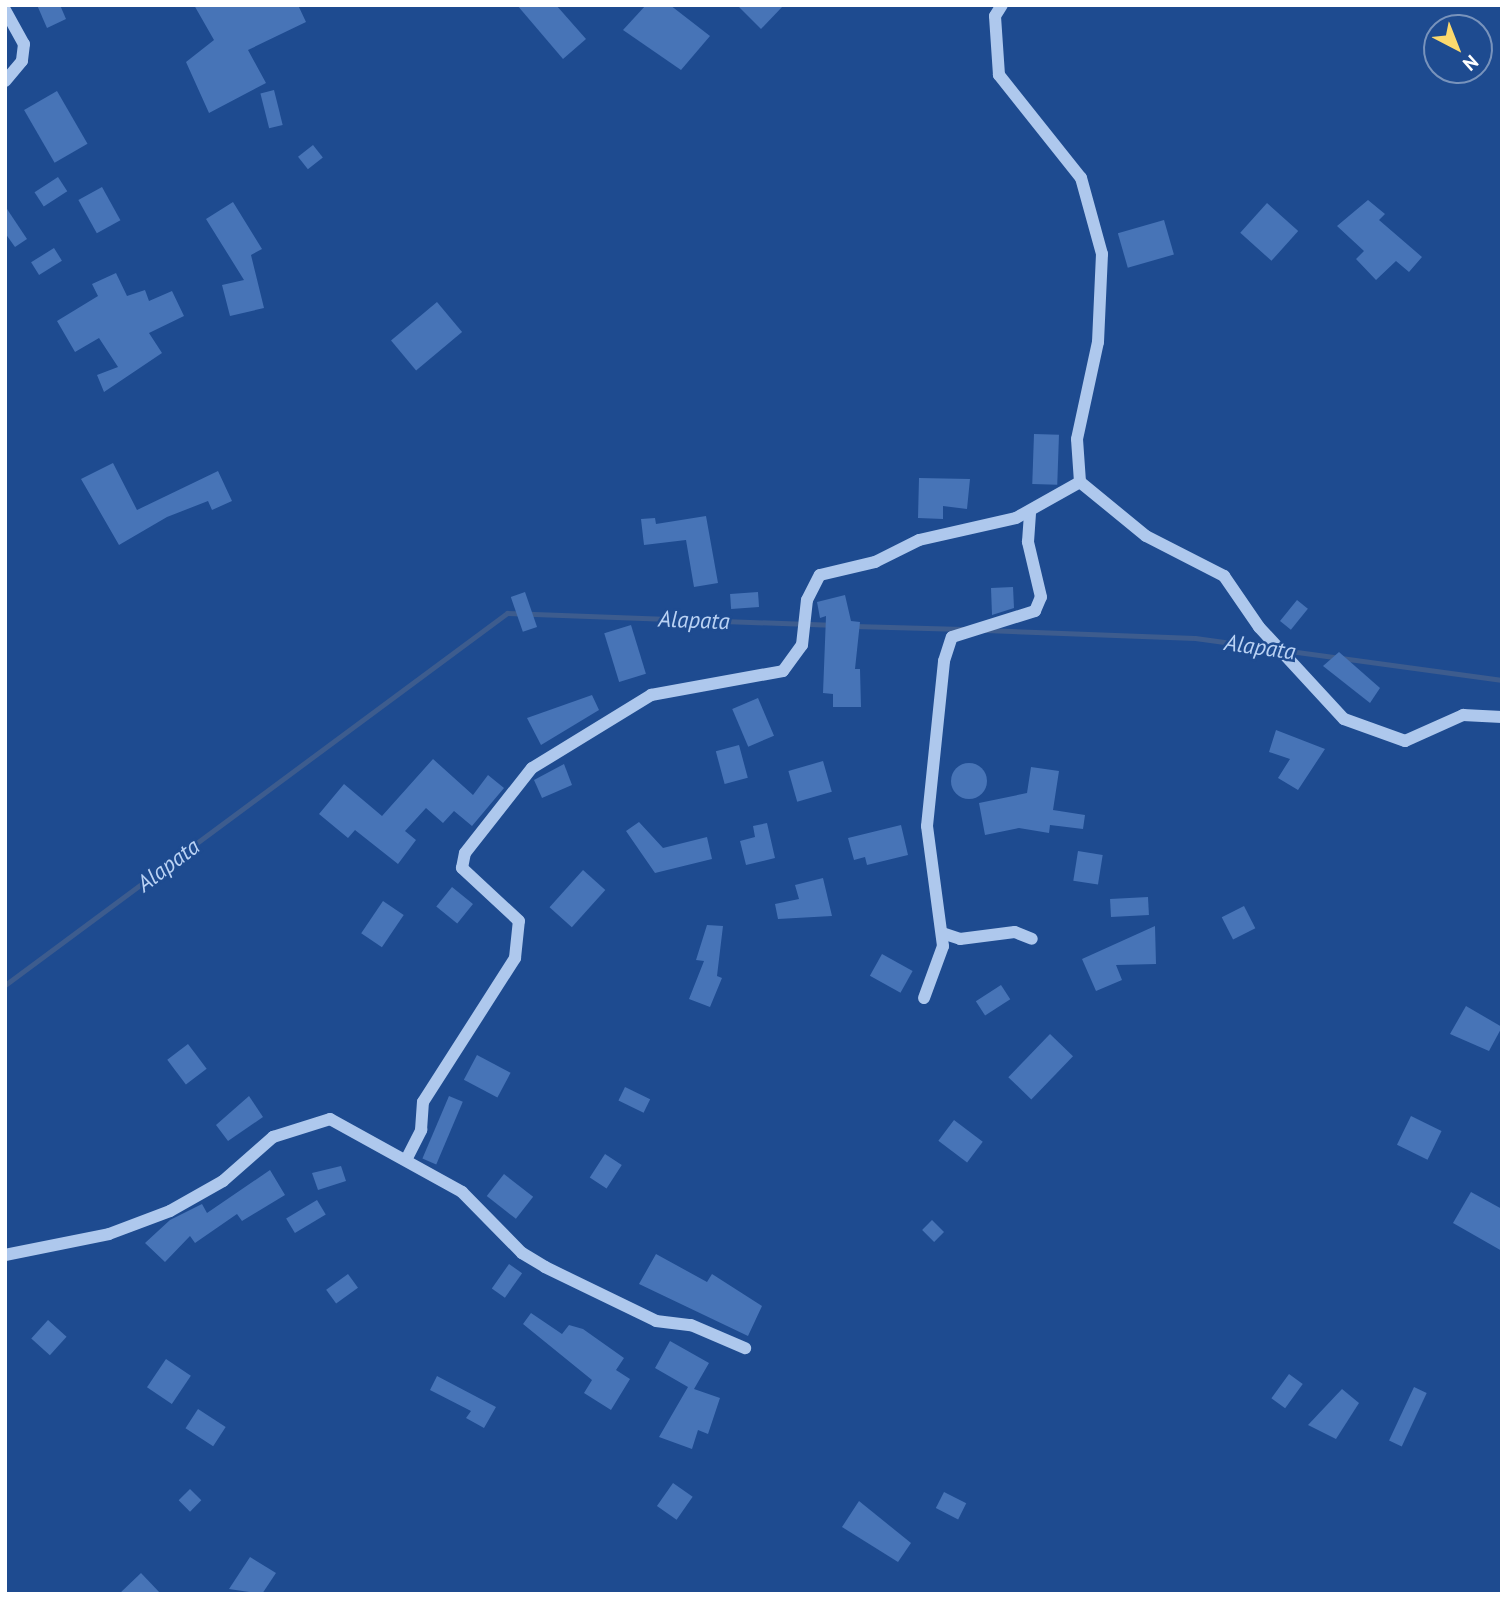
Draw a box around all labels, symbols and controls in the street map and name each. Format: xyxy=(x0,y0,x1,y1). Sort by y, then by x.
north arrow xyxy=(1423,14,1493,84)
text: N xyxy=(1458,50,1483,76)
water label: Alapata xyxy=(658,605,730,635)
water label: Alapata xyxy=(1223,628,1297,666)
water label: Alapata xyxy=(131,832,205,898)

